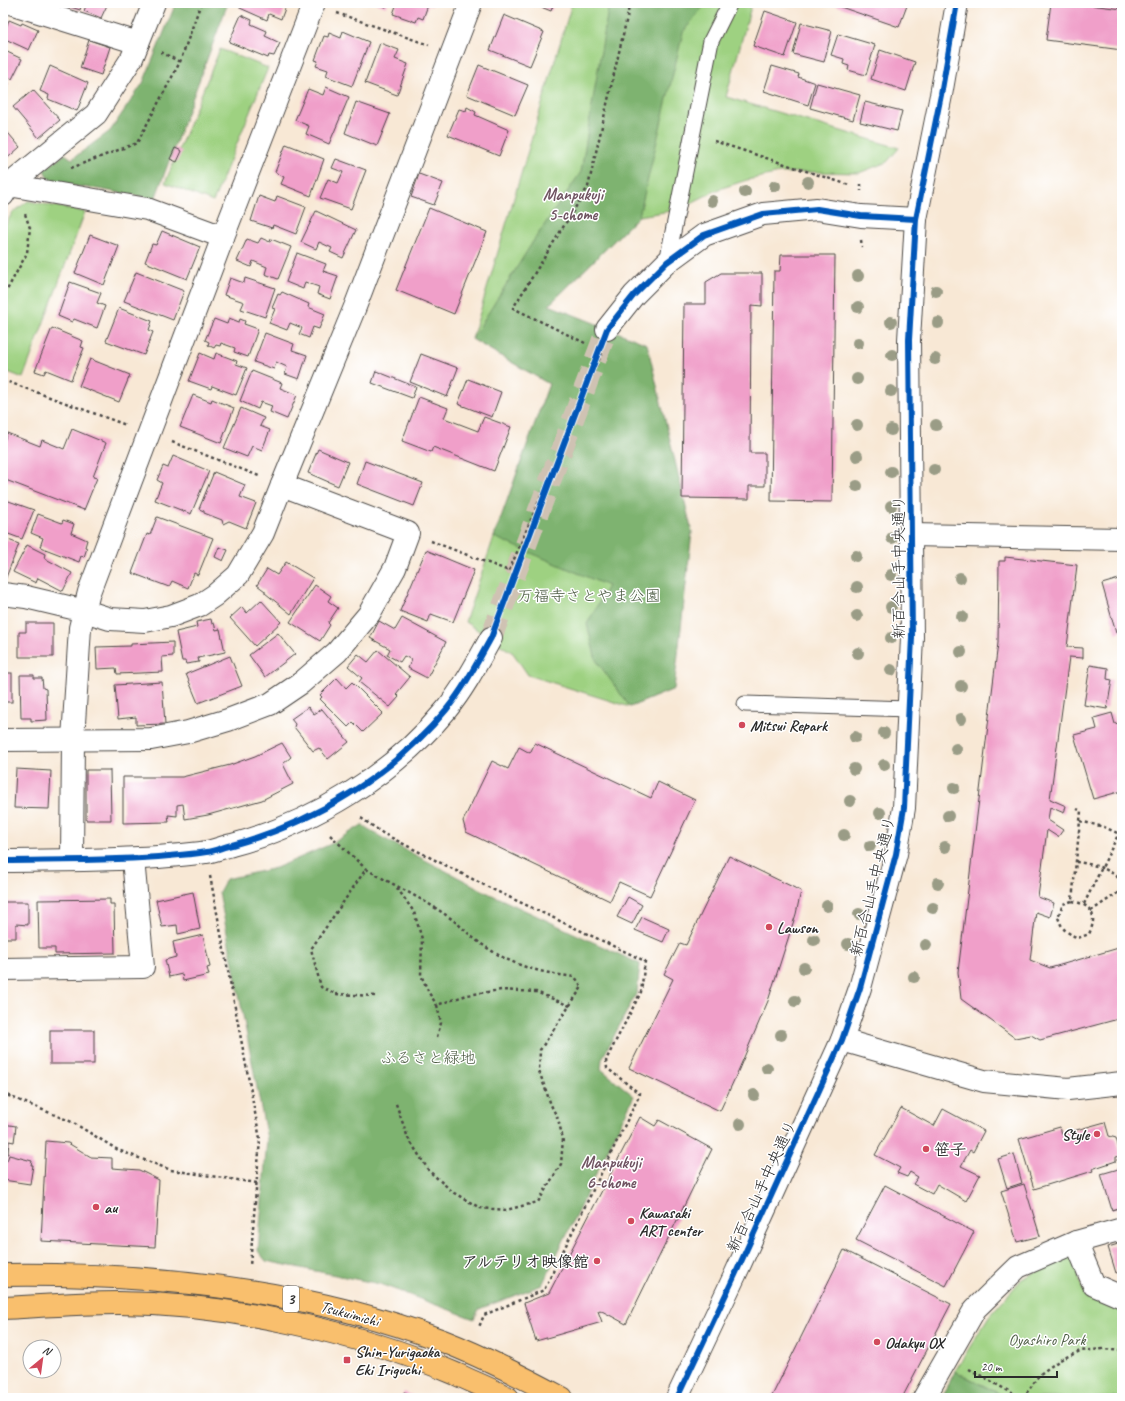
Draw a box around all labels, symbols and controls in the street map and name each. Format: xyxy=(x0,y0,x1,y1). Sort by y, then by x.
district label: Manpukuji 5-chome xyxy=(543,184,606,225)
street label: 新百合山手中央通り xyxy=(889,495,909,639)
park label: 万福寺さとやま公園 xyxy=(517,586,661,606)
place label: Mitsui Repark xyxy=(750,716,829,736)
marker: Mitsui Repark xyxy=(737,720,747,730)
street label: 新百合山手中央通り xyxy=(846,814,900,959)
place label: Lawson xyxy=(777,918,819,938)
marker: Lawson xyxy=(764,922,774,932)
park label: ふるさと緑地 xyxy=(380,1048,476,1068)
street label: 新百合山手中央通り xyxy=(722,1117,801,1256)
place label: Style xyxy=(1062,1125,1091,1145)
marker: Style xyxy=(1092,1129,1102,1139)
place label: 笹子 xyxy=(934,1140,966,1160)
marker: 笹子 xyxy=(921,1144,931,1154)
district label: Manpukuji 6-chome xyxy=(581,1152,644,1193)
place label: au xyxy=(104,1198,119,1218)
marker: au xyxy=(91,1202,101,1212)
place label: Kawasaki ART center xyxy=(639,1203,704,1241)
marker: Kawasaki ART center xyxy=(626,1216,636,1226)
place label: アルテリオ映像館 xyxy=(462,1252,589,1272)
marker: アルテリオ映像館 xyxy=(592,1256,602,1266)
road number: 3 xyxy=(283,1286,299,1312)
street label: Tsukuimichi xyxy=(318,1297,383,1332)
park label: Oyashiro Park xyxy=(1009,1330,1087,1350)
place label: Odakyu OX xyxy=(885,1333,946,1353)
marker: Odakyu OX xyxy=(872,1337,882,1347)
north arrow xyxy=(22,1339,62,1379)
text: N xyxy=(40,1342,55,1359)
place label: Shin-Yurigaoka Eki Iriguchi xyxy=(355,1342,441,1380)
scale bar xyxy=(975,1353,1057,1379)
marker: Shin-Yurigaoka Eki Iriguchi xyxy=(342,1355,352,1365)
text: 20 m xyxy=(981,1359,1003,1375)

